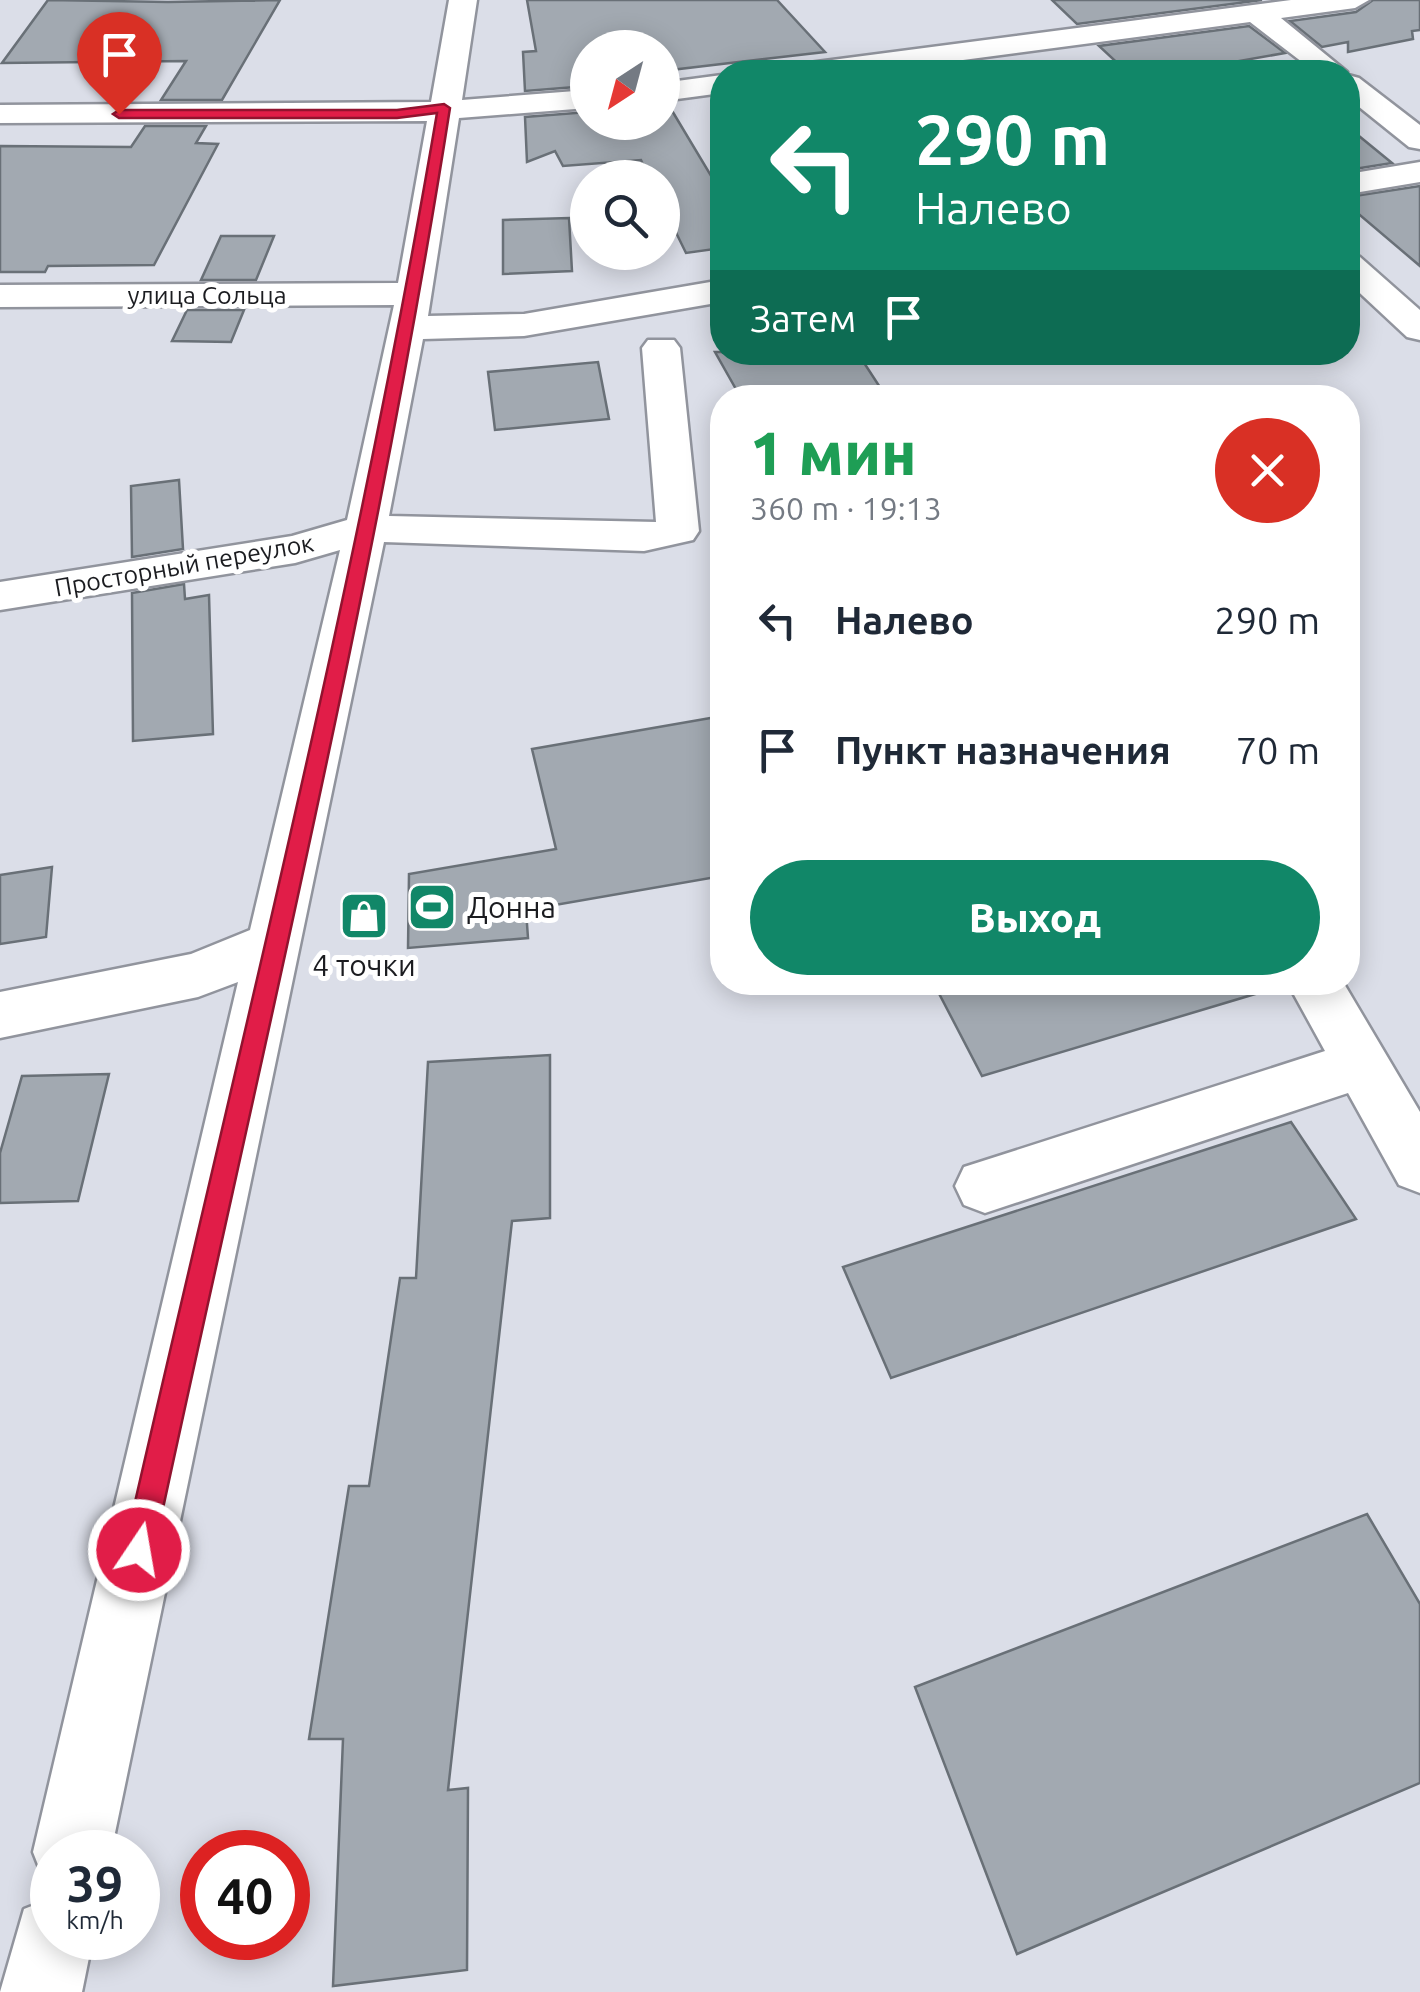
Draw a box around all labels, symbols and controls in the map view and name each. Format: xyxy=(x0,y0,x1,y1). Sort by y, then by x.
pin xyxy=(77,12,162,115)
icon: arrive xyxy=(92,27,147,82)
north arrow xyxy=(570,30,680,140)
map controls xyxy=(570,30,680,270)
icon: left xyxy=(750,100,880,230)
text: 290 m xyxy=(915,100,1110,178)
button: search xyxy=(570,160,680,270)
text: Налево xyxy=(915,182,1072,233)
street label: улица Сольца xyxy=(127,281,287,309)
icon: arrive xyxy=(876,290,931,345)
text: Затем xyxy=(750,297,856,339)
button: close xyxy=(1215,418,1320,523)
text: 1 мин xyxy=(750,419,917,486)
text: 360 m · 19:13 xyxy=(750,490,942,526)
street label: Просторный переулок xyxy=(52,528,316,602)
icon: left xyxy=(750,593,805,648)
text: Налево xyxy=(835,599,974,641)
text: 290 m xyxy=(1214,599,1320,641)
icon: arrive xyxy=(750,723,805,778)
text: Пункт назначения xyxy=(835,729,1171,771)
text: 70 m xyxy=(1236,729,1320,771)
button: Выход xyxy=(750,860,1320,975)
sports icon: Донна xyxy=(406,881,458,933)
shop icon: 4 точки xyxy=(338,890,390,942)
place label: Донна xyxy=(467,890,556,924)
place label: 4 точки xyxy=(312,948,416,982)
position arrow xyxy=(87,1498,191,1602)
speed limit sign: 40 xyxy=(180,1830,310,1960)
text: 39 xyxy=(67,1855,123,1911)
text: km/h xyxy=(66,1906,124,1934)

